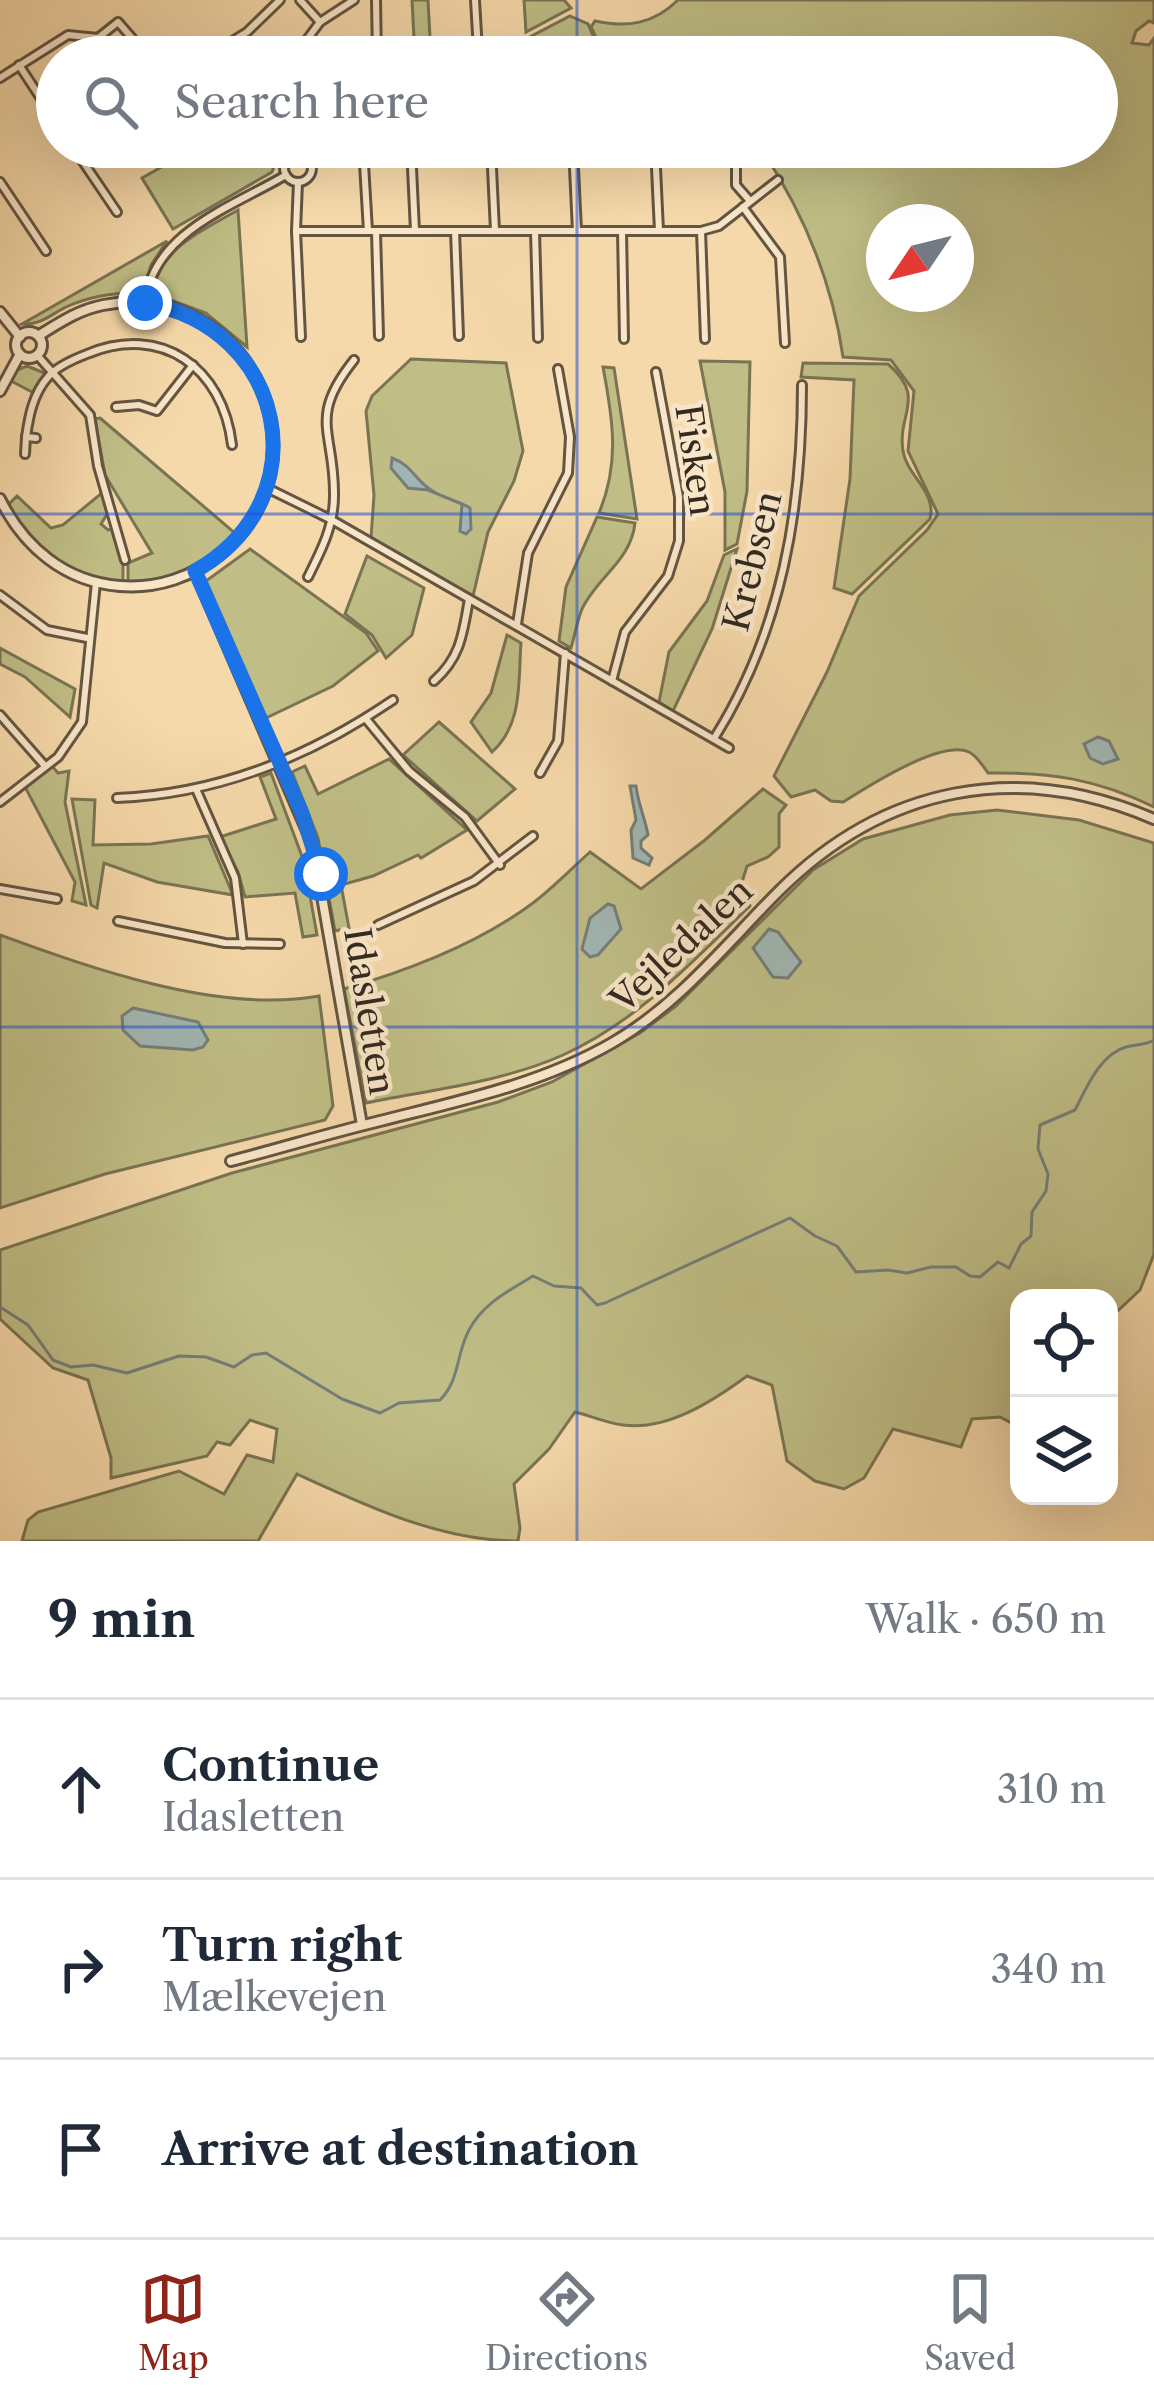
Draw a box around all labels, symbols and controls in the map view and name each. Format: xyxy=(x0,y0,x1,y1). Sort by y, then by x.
search box xyxy=(36,36,1118,168)
icon: search xyxy=(78,69,144,135)
text: Search here xyxy=(174,74,429,130)
north arrow xyxy=(866,204,974,312)
route end xyxy=(118,276,172,330)
street label: Fisken xyxy=(666,401,726,519)
street label: Krebsen xyxy=(713,486,791,636)
route start xyxy=(294,847,348,901)
street label: Vejledalen xyxy=(600,868,761,1023)
street label: Idasletten xyxy=(335,924,405,1098)
map controls xyxy=(1010,1289,1118,1505)
button: locate xyxy=(1010,1289,1118,1397)
button: layers xyxy=(1010,1397,1118,1505)
text: 9 min xyxy=(48,1588,195,1650)
text: Walk · 650 m xyxy=(866,1595,1106,1643)
text: Continue xyxy=(162,1737,379,1793)
icon: ahead xyxy=(48,1756,114,1822)
text: 310 m xyxy=(997,1765,1106,1813)
text: Idasletten xyxy=(162,1793,344,1841)
text: Turn right xyxy=(162,1917,402,1973)
icon: right xyxy=(48,1936,114,2002)
text: 340 m xyxy=(991,1945,1106,1993)
text: Mælkevejen xyxy=(162,1973,387,2021)
icon: arrive xyxy=(48,2116,114,2182)
text: Arrive at destination xyxy=(162,2121,639,2177)
tab: Map xyxy=(138,2266,209,2379)
tab: Directions xyxy=(485,2266,648,2379)
tab: Saved xyxy=(924,2266,1016,2379)

